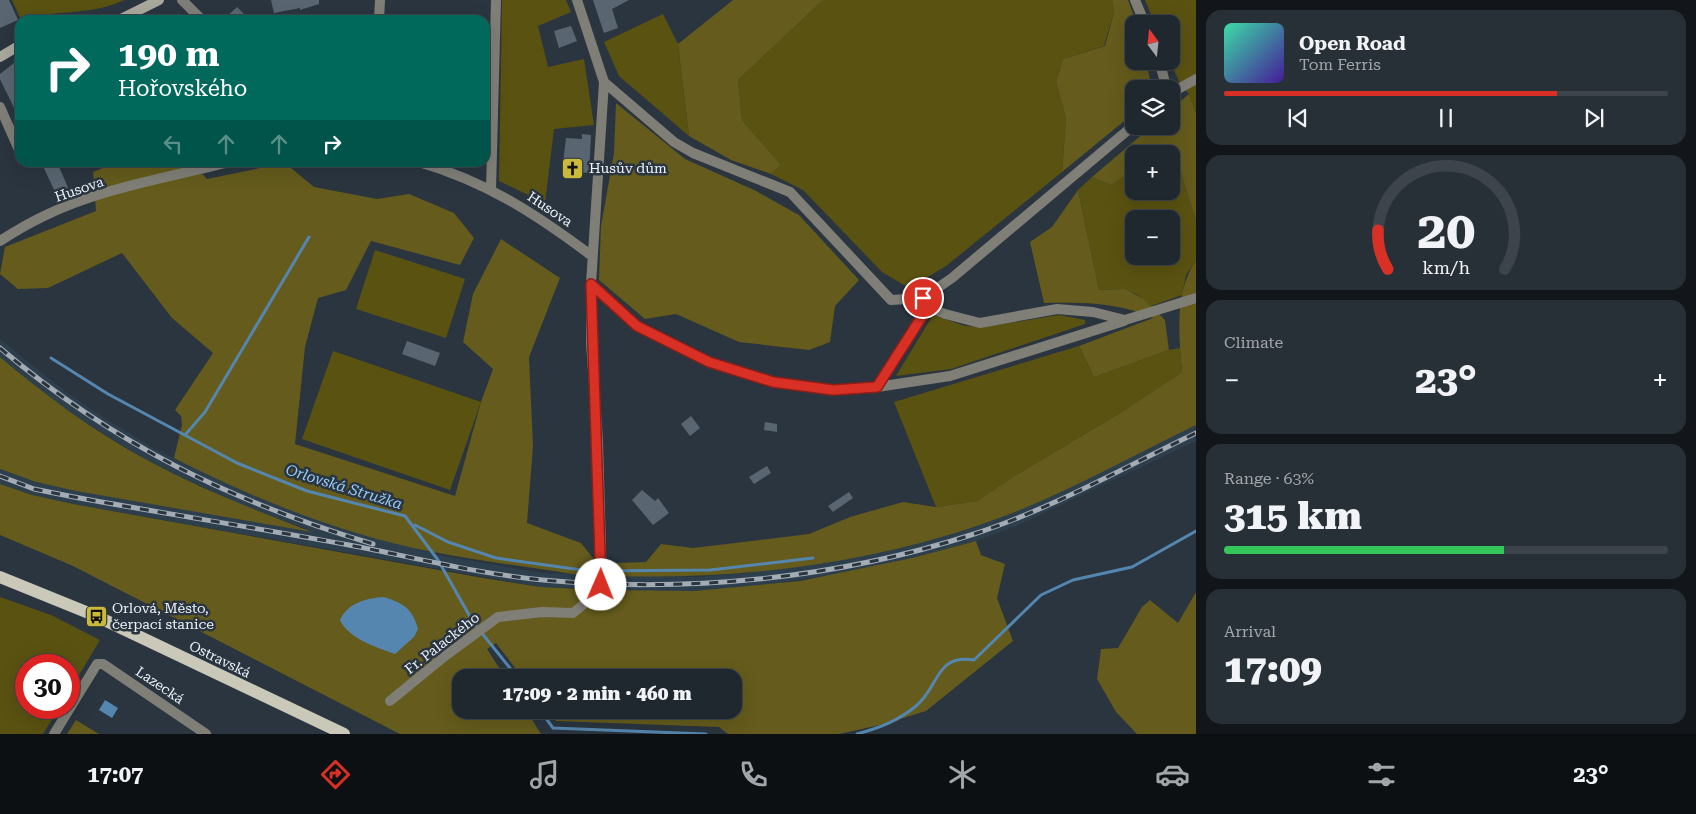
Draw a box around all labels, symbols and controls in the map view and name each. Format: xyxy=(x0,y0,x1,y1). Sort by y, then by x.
north arrow xyxy=(1125,15,1180,70)
map controls xyxy=(1125,15,1180,265)
text: Open Road xyxy=(1299,32,1406,55)
text: 190 m xyxy=(118,34,219,75)
icon: right xyxy=(35,35,100,100)
text: Tom Ferris xyxy=(1299,55,1381,74)
text: Hořovského xyxy=(118,76,247,101)
button: layers xyxy=(1125,80,1180,135)
icon: previous xyxy=(1284,104,1312,132)
icon: pause xyxy=(1432,104,1460,132)
icon: next xyxy=(1580,104,1608,132)
icon: left xyxy=(159,130,187,158)
icon: ahead xyxy=(212,130,240,158)
icon: ahead xyxy=(265,130,293,158)
icon: right xyxy=(318,130,346,158)
button: + xyxy=(1125,145,1180,200)
church icon: Husův dům xyxy=(561,156,585,180)
place label: Husův dům xyxy=(589,160,667,176)
street label: Husova xyxy=(52,173,106,205)
street label: Husova xyxy=(525,188,576,230)
text: 20 xyxy=(1417,200,1475,261)
button: − xyxy=(1125,210,1180,265)
text: km/h xyxy=(1422,257,1470,278)
pin xyxy=(902,277,944,319)
icon: arrive xyxy=(909,284,937,312)
text: Climate xyxy=(1224,333,1283,352)
text: 23° xyxy=(1415,358,1477,402)
text: − xyxy=(1224,364,1240,397)
text: + xyxy=(1652,364,1668,397)
water label: Orlovská Stružka xyxy=(284,461,404,513)
text: Range · 63% xyxy=(1224,469,1314,488)
text: 315 km xyxy=(1224,494,1362,538)
position arrow xyxy=(574,558,626,610)
place label: Orlová, Město, čerpací stanice xyxy=(112,600,214,632)
bus stop icon: Orlová, Město, čerpací stanice xyxy=(84,604,108,628)
street label: Fr. Palackého xyxy=(402,609,482,677)
text: Arrival xyxy=(1224,622,1276,641)
street label: Ostravská xyxy=(187,637,254,681)
text: 17:09 xyxy=(1224,647,1322,691)
speed limit sign: 30 xyxy=(15,654,80,719)
street label: Lazecká xyxy=(133,663,187,707)
text: 17:09 · 2 min · 460 m xyxy=(502,682,692,705)
icon: directions xyxy=(318,757,353,792)
icon: music xyxy=(527,757,562,792)
icon: phone xyxy=(736,757,771,792)
icon: climate xyxy=(945,757,980,792)
icon: car xyxy=(1155,757,1190,792)
icon: filters xyxy=(1364,757,1399,792)
text: 17:07 xyxy=(87,762,143,787)
text: 23° xyxy=(1573,762,1609,787)

